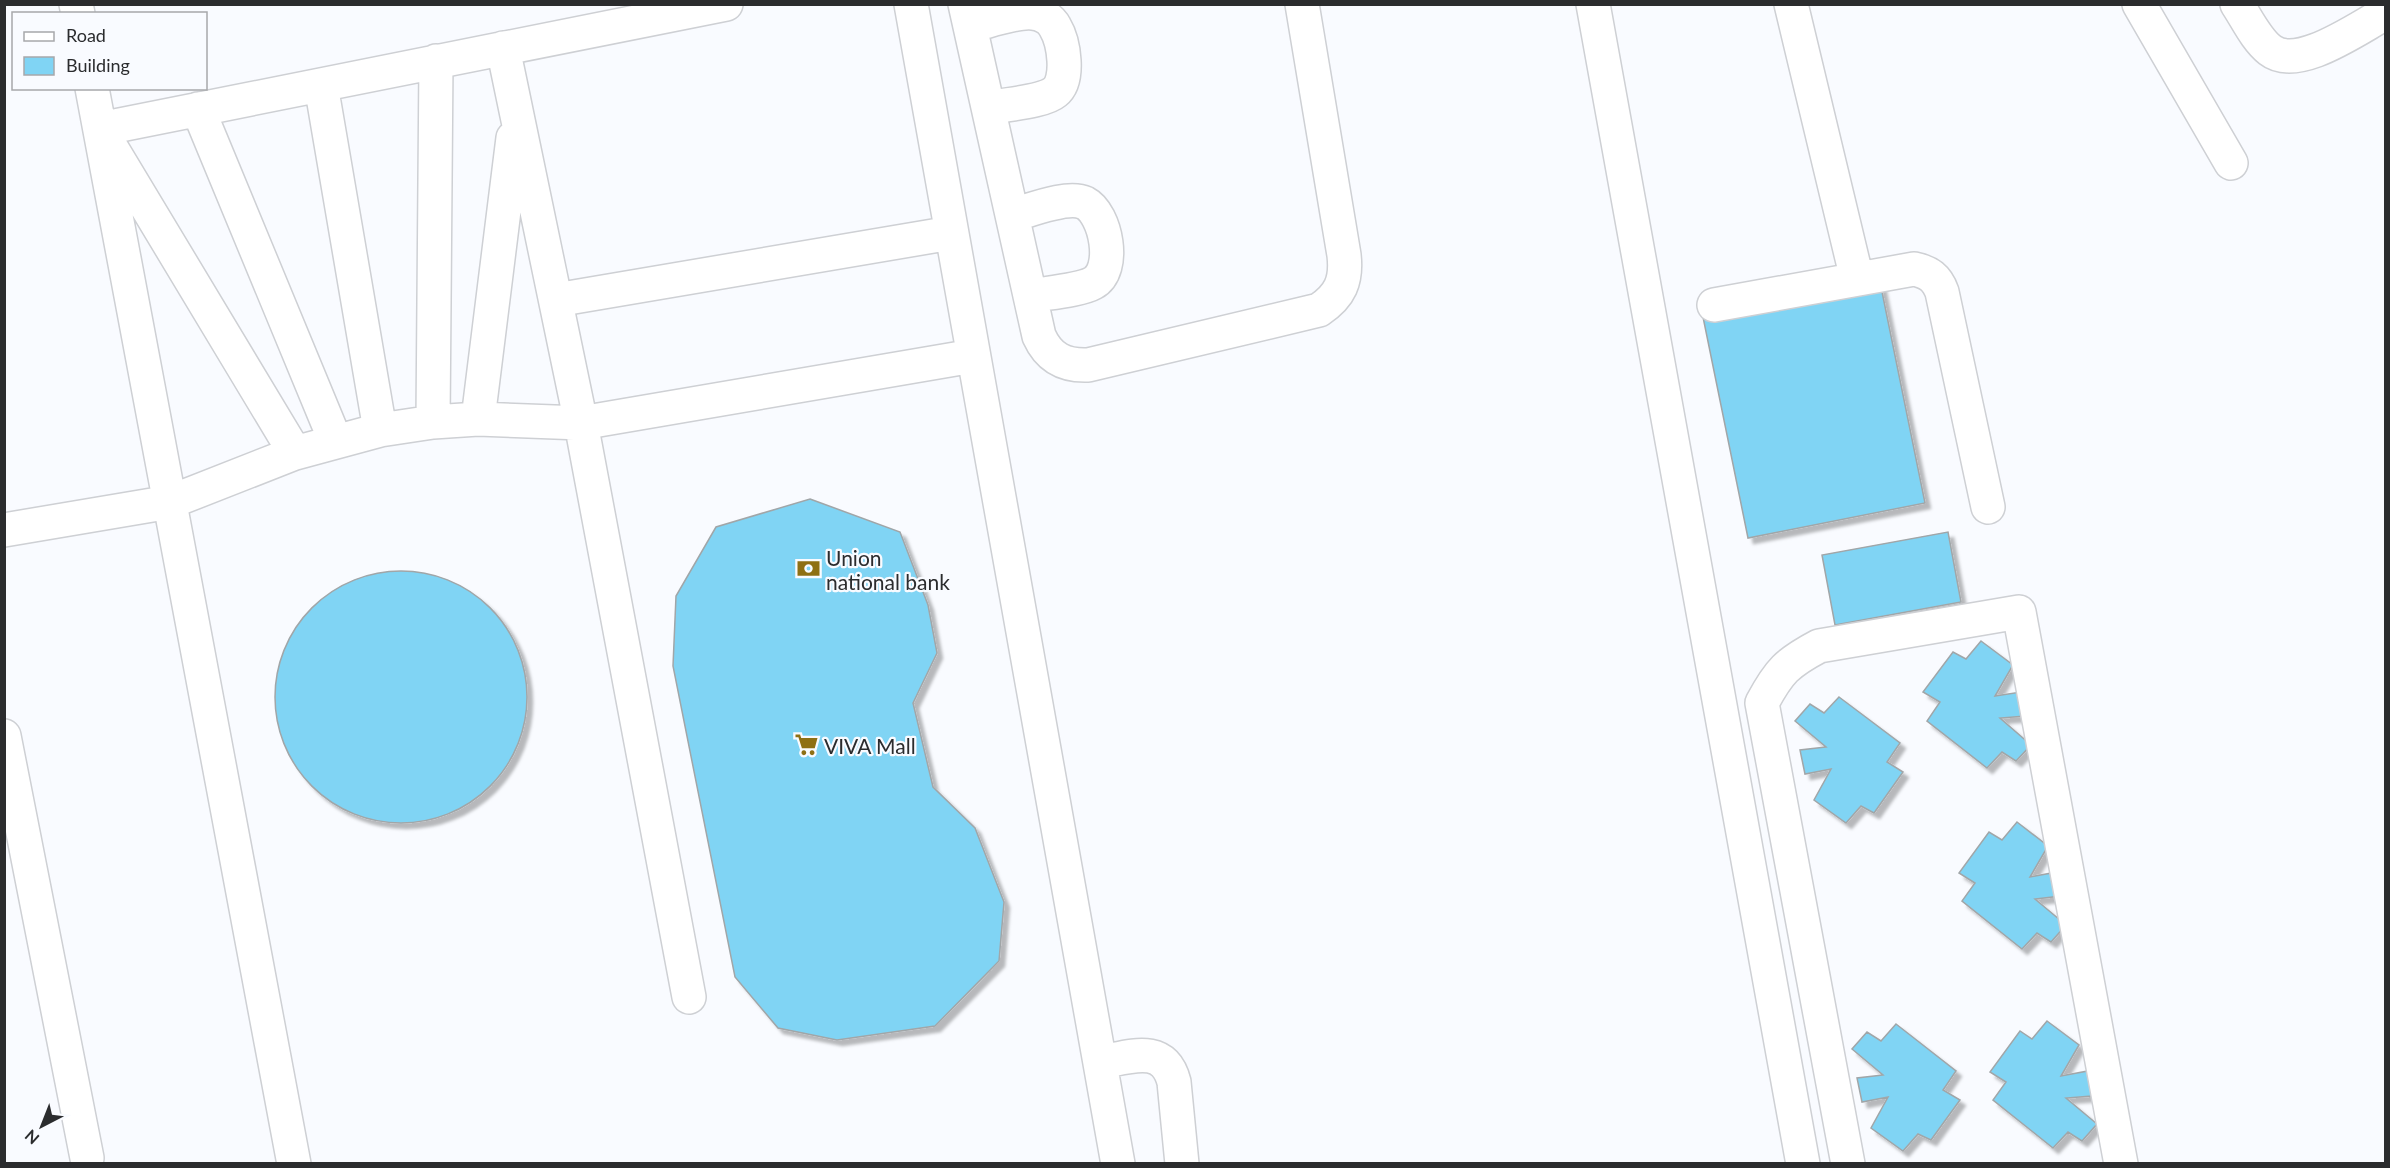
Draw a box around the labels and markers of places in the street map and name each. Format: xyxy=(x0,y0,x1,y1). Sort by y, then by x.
place label: Union national bank xyxy=(826,545,950,594)
bank icon: Union national bank xyxy=(795,556,821,582)
supermarket icon: VIVA Mall xyxy=(793,732,819,758)
place label: VIVA Mall xyxy=(824,733,916,758)

